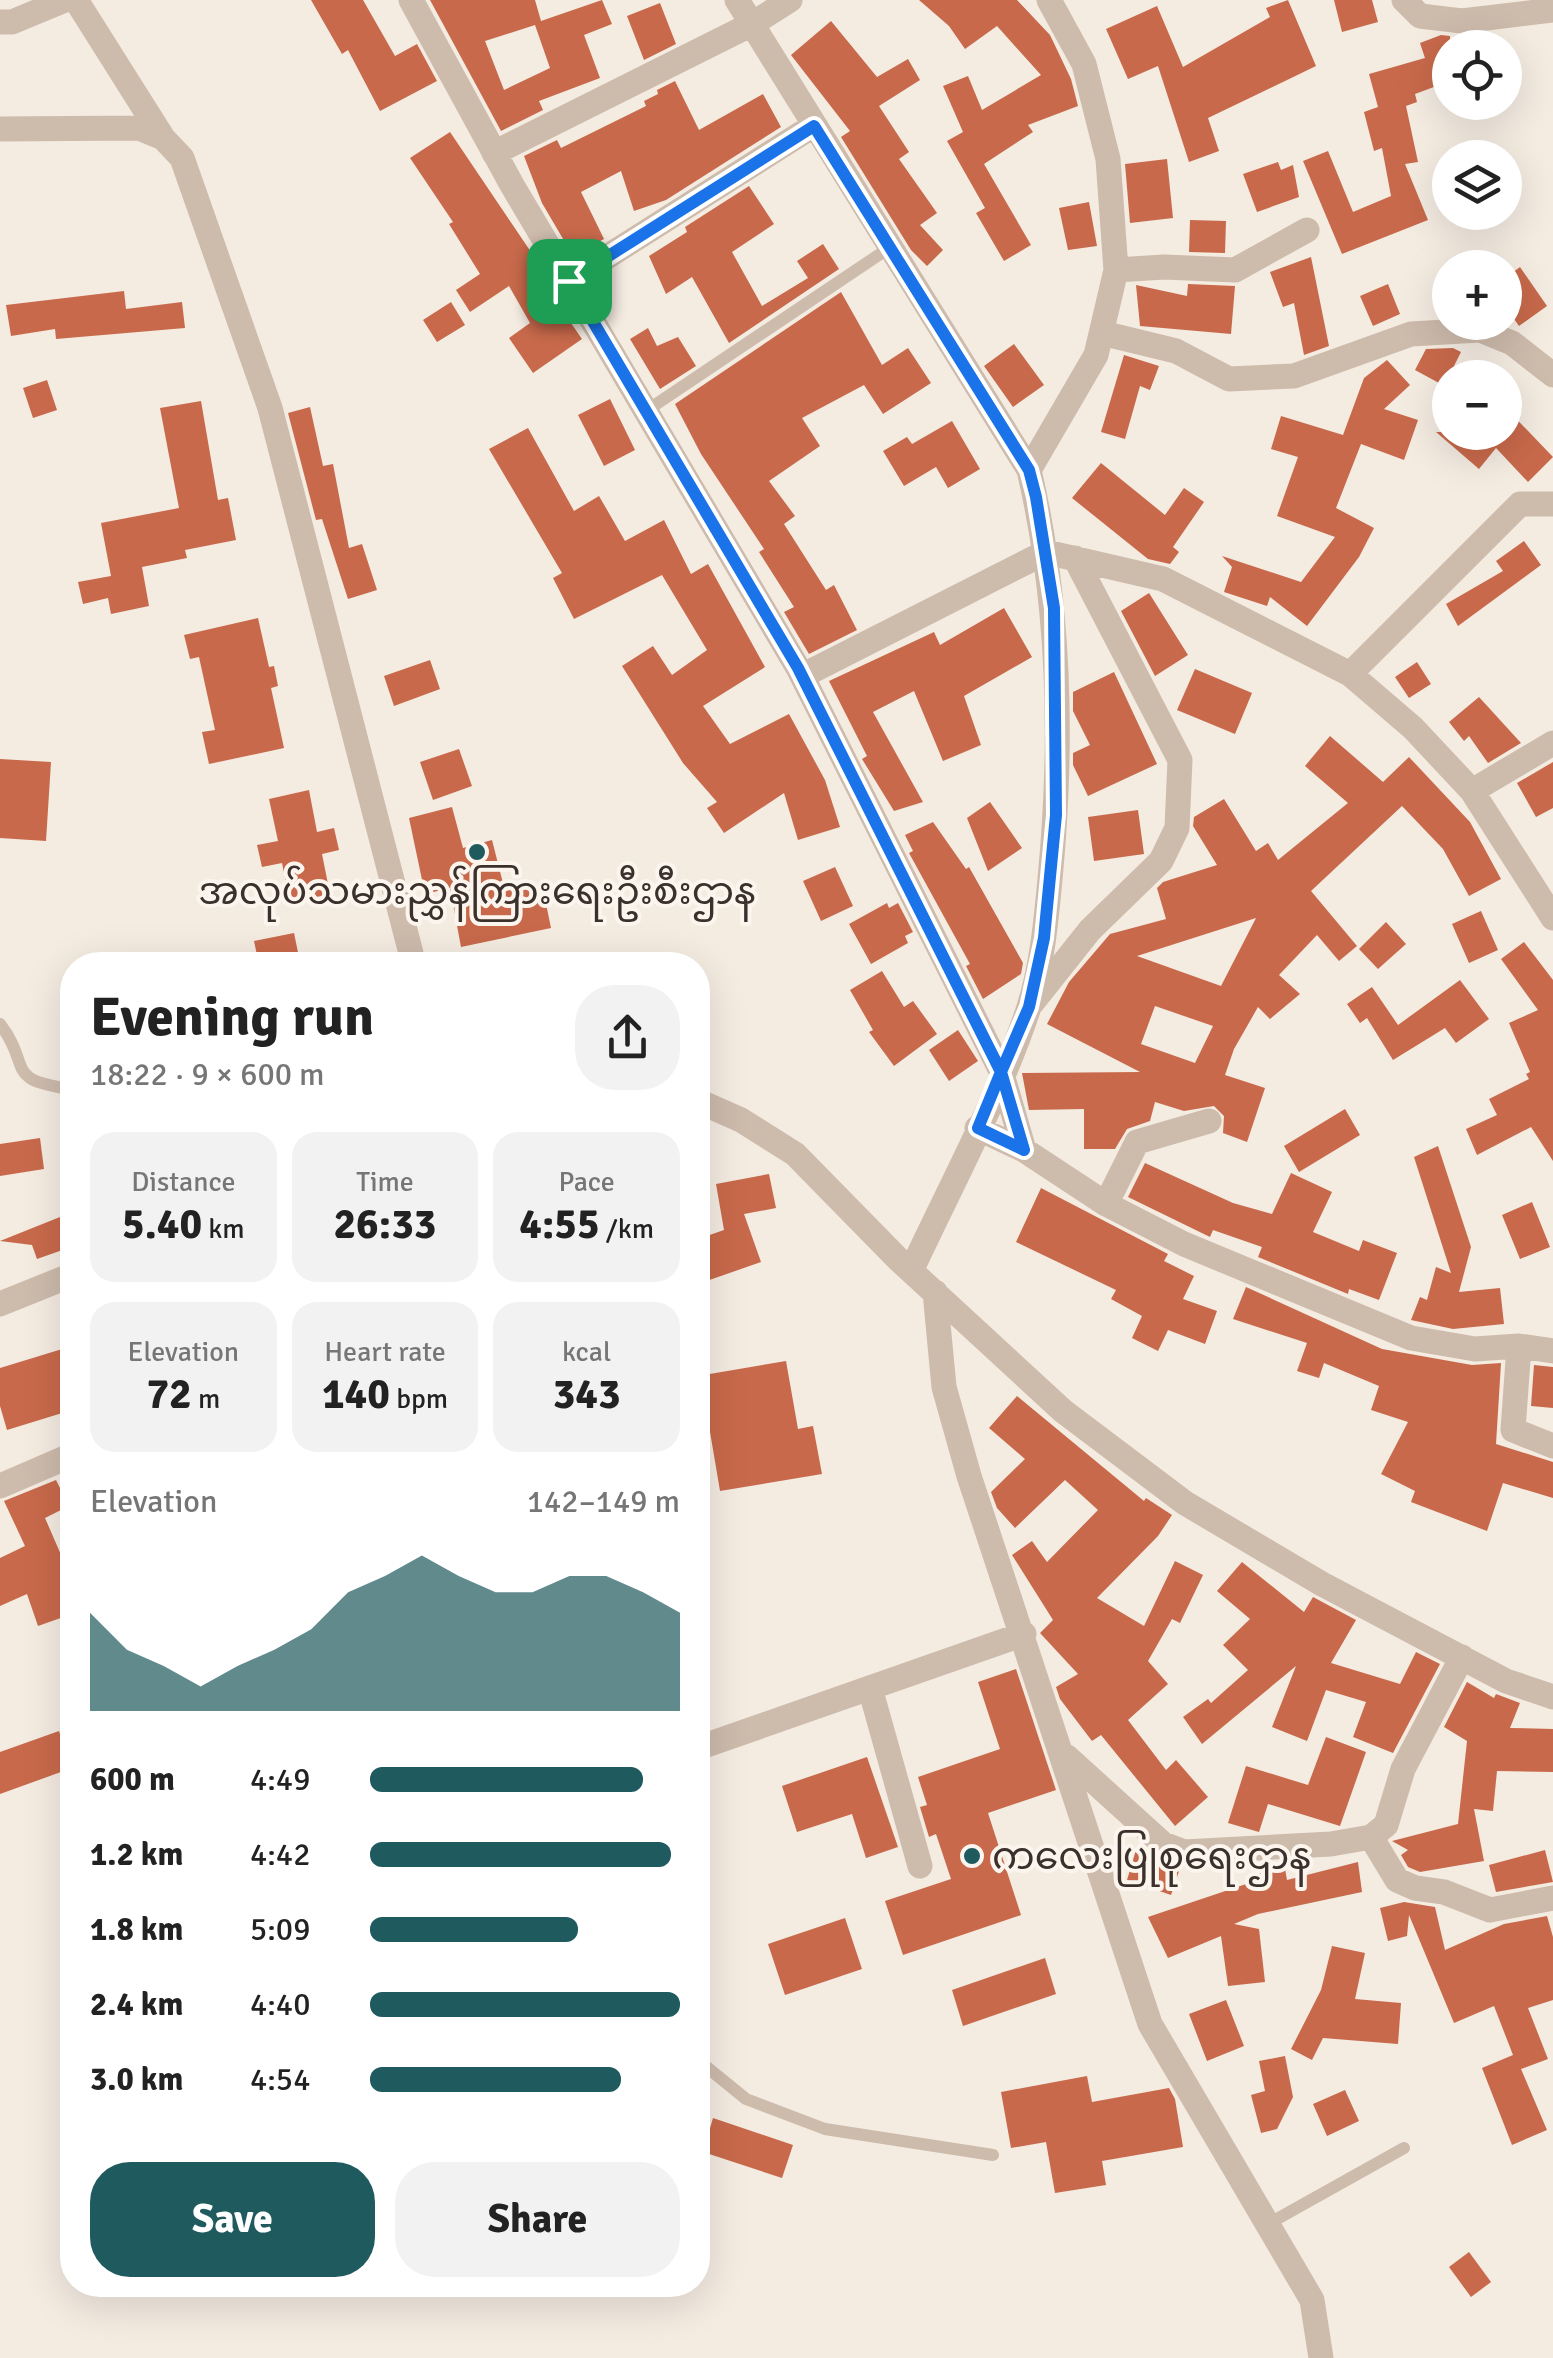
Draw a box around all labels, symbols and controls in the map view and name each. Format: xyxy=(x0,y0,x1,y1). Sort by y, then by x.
map controls xyxy=(1432,30,1522,450)
button: locate xyxy=(1432,30,1522,120)
button: layers xyxy=(1432,140,1522,230)
pin xyxy=(527,239,612,324)
button: + xyxy=(1432,250,1522,340)
icon: arrive xyxy=(542,254,597,309)
button: − xyxy=(1432,360,1522,450)
marker: အလုပ်သမားညွှန်ကြားရေးဦးစီးဌာန xyxy=(466,841,488,863)
place label: အလုပ်သမားညွှန်ကြားရေးဦးစီးဌာန xyxy=(198,865,756,922)
text: Evening run xyxy=(90,983,374,1051)
button: share xyxy=(575,985,680,1090)
text: 18:22 · 9 × 600 m xyxy=(90,1055,325,1094)
text: Distance xyxy=(131,1165,235,1199)
text: Time xyxy=(356,1165,414,1199)
text: Pace xyxy=(558,1165,615,1199)
text: 5.40 xyxy=(122,1199,202,1250)
text: 26:33 xyxy=(333,1199,437,1250)
text: 4:55 xyxy=(519,1199,600,1250)
text: km xyxy=(202,1212,245,1246)
text: /km xyxy=(600,1212,654,1246)
text: Elevation xyxy=(128,1335,239,1369)
text: Heart rate xyxy=(324,1335,446,1369)
text: kcal xyxy=(562,1335,611,1369)
text: 72 xyxy=(146,1369,192,1420)
text: 140 xyxy=(322,1369,390,1420)
text: 343 xyxy=(553,1369,621,1420)
text: m xyxy=(192,1382,220,1416)
text: bpm xyxy=(390,1382,448,1416)
text: Elevation xyxy=(90,1482,217,1521)
text: 142–149 m xyxy=(527,1482,680,1521)
text: 600 m xyxy=(90,1760,175,1799)
text: 4:49 xyxy=(250,1760,310,1799)
place label: ကလေးပြုစုရေးဌာန xyxy=(992,1830,1311,1887)
text: 1.2 km xyxy=(90,1835,183,1874)
text: 4:42 xyxy=(250,1835,310,1874)
marker: ကလေးပြုစုရေးဌာန xyxy=(961,1845,983,1867)
text: 1.8 km xyxy=(90,1910,183,1949)
text: 5:09 xyxy=(250,1910,310,1949)
text: 2.4 km xyxy=(90,1985,183,2024)
text: 4:40 xyxy=(250,1985,310,2024)
text: 3.0 km xyxy=(90,2060,183,2099)
text: 4:54 xyxy=(250,2060,310,2099)
button: Save xyxy=(90,2162,375,2277)
button: Share xyxy=(395,2162,680,2277)

